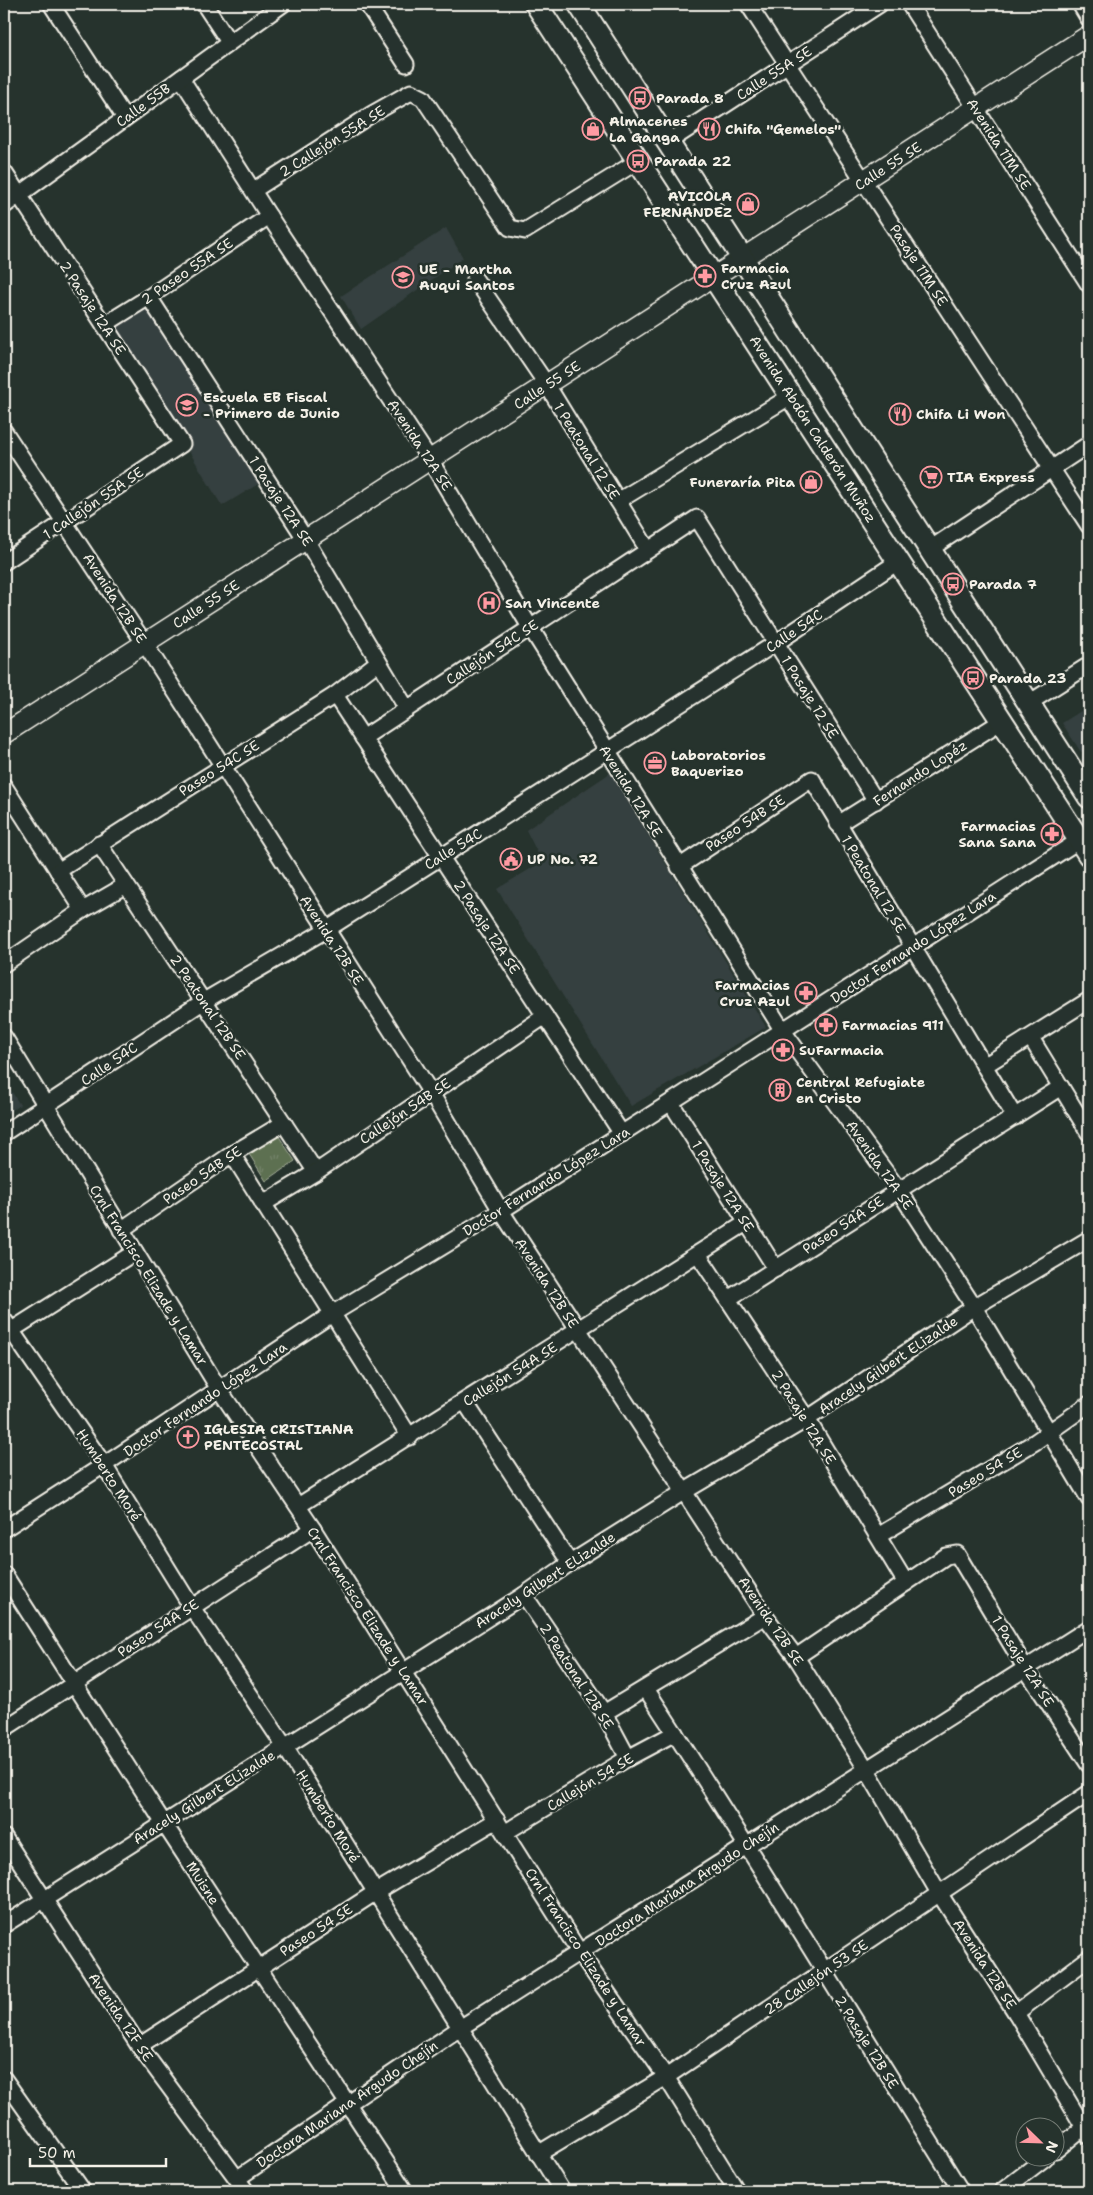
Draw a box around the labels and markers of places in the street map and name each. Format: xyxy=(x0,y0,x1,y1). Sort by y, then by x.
bus stop icon: Parada 8 xyxy=(628,86,652,110)
place label: Parada 8 xyxy=(656,89,724,107)
place label: Almacenes La Ganga xyxy=(609,112,688,146)
shop icon: Almacenes La Ganga xyxy=(581,117,605,141)
restaurant icon: Chifa "Gemelos" xyxy=(697,117,721,141)
place label: Chifa "Gemelos" xyxy=(725,120,841,138)
bus stop icon: Parada 22 xyxy=(626,149,650,173)
place label: Parada 22 xyxy=(654,152,732,170)
place label: AVICOLA FERNANDEZ xyxy=(643,187,732,221)
shop icon: AVICOLA FERNANDEZ xyxy=(736,192,760,216)
place label: Farmacia Cruz Azul xyxy=(721,259,792,293)
place label: UE - Martha Auqui Santos xyxy=(419,260,515,294)
pharmacy icon: Farmacia Cruz Azul xyxy=(693,264,717,288)
school or university icon: UE - Martha Auqui Santos xyxy=(391,265,415,289)
place label: Escuela EB Fiscal - Primero de Junio xyxy=(203,388,340,422)
school or university icon: Escuela EB Fiscal - Primero de Junio xyxy=(175,393,199,417)
restaurant icon: Chifa Li Won xyxy=(888,402,912,426)
place label: Chifa Li Won xyxy=(916,405,1006,423)
supermarket icon: TIA Express xyxy=(919,465,943,489)
place label: TIA Express xyxy=(947,468,1035,486)
shop icon: Funeraría Pita xyxy=(799,470,823,494)
place label: Funeraría Pita xyxy=(690,473,795,491)
bus stop icon: Parada 7 xyxy=(941,572,965,596)
place label: Parada 7 xyxy=(969,575,1037,593)
hospital icon: San Vincente xyxy=(477,591,501,615)
place label: San Vincente xyxy=(505,594,600,612)
bus stop icon: Parada 23 xyxy=(961,666,985,690)
place label: Parada 23 xyxy=(989,669,1067,687)
place label: Laboratorios Baquerizo xyxy=(671,746,766,780)
office icon: Laboratorios Baquerizo xyxy=(643,751,667,775)
place label: Farmacias Sana Sana xyxy=(958,817,1036,851)
pharmacy icon: Farmacias Sana Sana xyxy=(1040,822,1064,846)
public building icon: UP No. 72 xyxy=(499,847,523,871)
place label: UP No. 72 xyxy=(527,850,598,868)
place label: Farmacias Cruz Azul xyxy=(715,976,790,1010)
pharmacy icon: Farmacias Cruz Azul xyxy=(794,981,818,1005)
pharmacy icon: Farmacias 911 xyxy=(814,1013,838,1037)
place label: Farmacias 911 xyxy=(842,1016,944,1034)
pharmacy icon: SuFarmacia xyxy=(771,1038,795,1062)
place label: SuFarmacia xyxy=(799,1041,884,1059)
place label: Central Refugiate en Cristo xyxy=(796,1073,925,1107)
building icon: Central Refugiate en Cristo xyxy=(768,1078,792,1102)
place label: IGLESIA CRISTIANA PENTECOSTAL xyxy=(204,1420,354,1454)
church icon: IGLESIA CRISTIANA PENTECOSTAL xyxy=(176,1425,200,1449)

